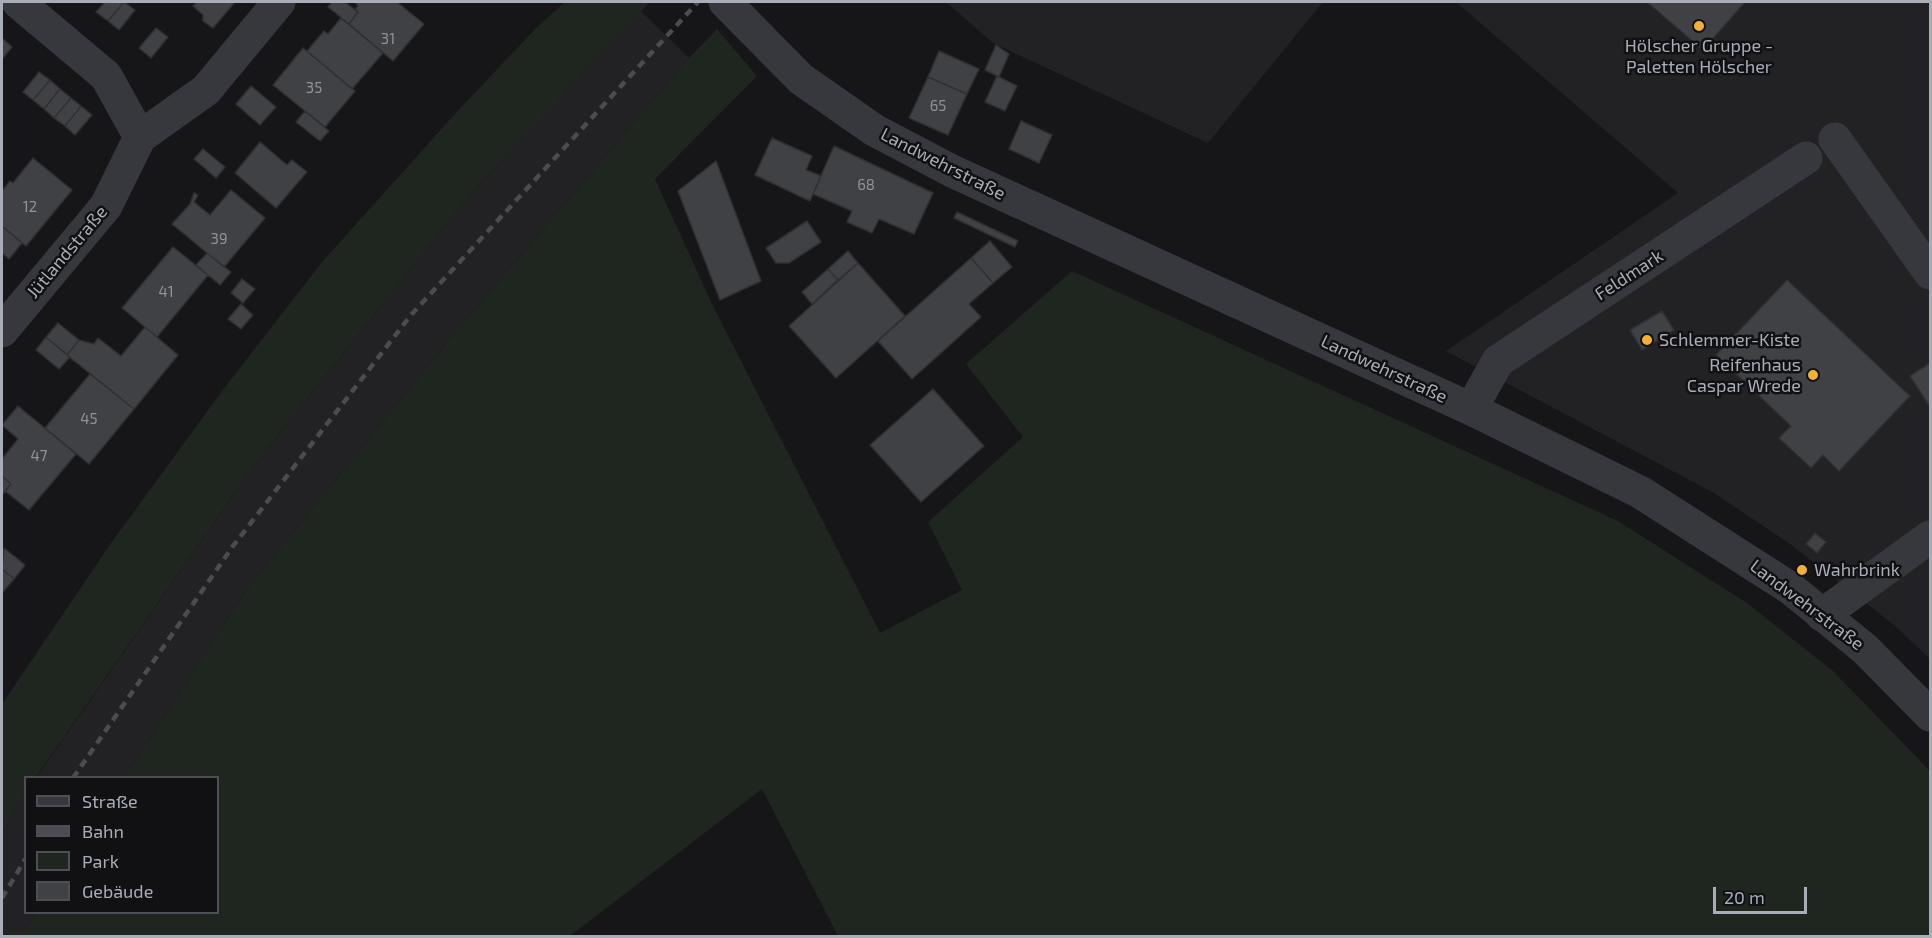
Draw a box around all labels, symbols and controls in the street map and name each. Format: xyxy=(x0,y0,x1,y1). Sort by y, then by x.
marker: Hölscher Gruppe - Paletten Hölscher xyxy=(1692,19,1706,33)
house number: 31 xyxy=(381,30,395,48)
place label: Hölscher Gruppe - Paletten Hölscher xyxy=(1625,35,1773,78)
house number: 35 xyxy=(306,79,322,97)
house number: 65 xyxy=(930,97,946,115)
street label: Landwehrstraße xyxy=(877,123,1009,205)
house number: 68 xyxy=(857,176,875,194)
house number: 12 xyxy=(23,198,37,216)
street label: Jütlandstraße xyxy=(22,201,112,303)
house number: 39 xyxy=(211,230,227,248)
street label: Feldmark xyxy=(1591,245,1667,305)
house number: 41 xyxy=(158,283,174,301)
place label: Schlemmer-Kiste xyxy=(1659,329,1800,351)
street label: Landwehrstraße xyxy=(1317,330,1451,408)
marker: Schlemmer-Kiste xyxy=(1640,333,1654,347)
place label: Reifenhaus Caspar Wrede xyxy=(1687,354,1801,397)
marker: Reifenhaus Caspar Wrede xyxy=(1806,368,1820,382)
house number: 45 xyxy=(80,410,98,428)
house number: 47 xyxy=(31,447,47,465)
street label: Landwehrstraße xyxy=(1746,555,1868,655)
place label: Wahrbrink xyxy=(1814,559,1900,581)
marker: Wahrbrink xyxy=(1795,563,1809,577)
legend xyxy=(24,776,219,914)
text: Straße xyxy=(82,790,138,812)
text: Bahn xyxy=(82,820,124,842)
text: Park xyxy=(82,850,119,872)
scale bar xyxy=(1716,875,1810,913)
text: Gebäude xyxy=(82,880,153,902)
text: 20 m xyxy=(1724,886,1765,908)

